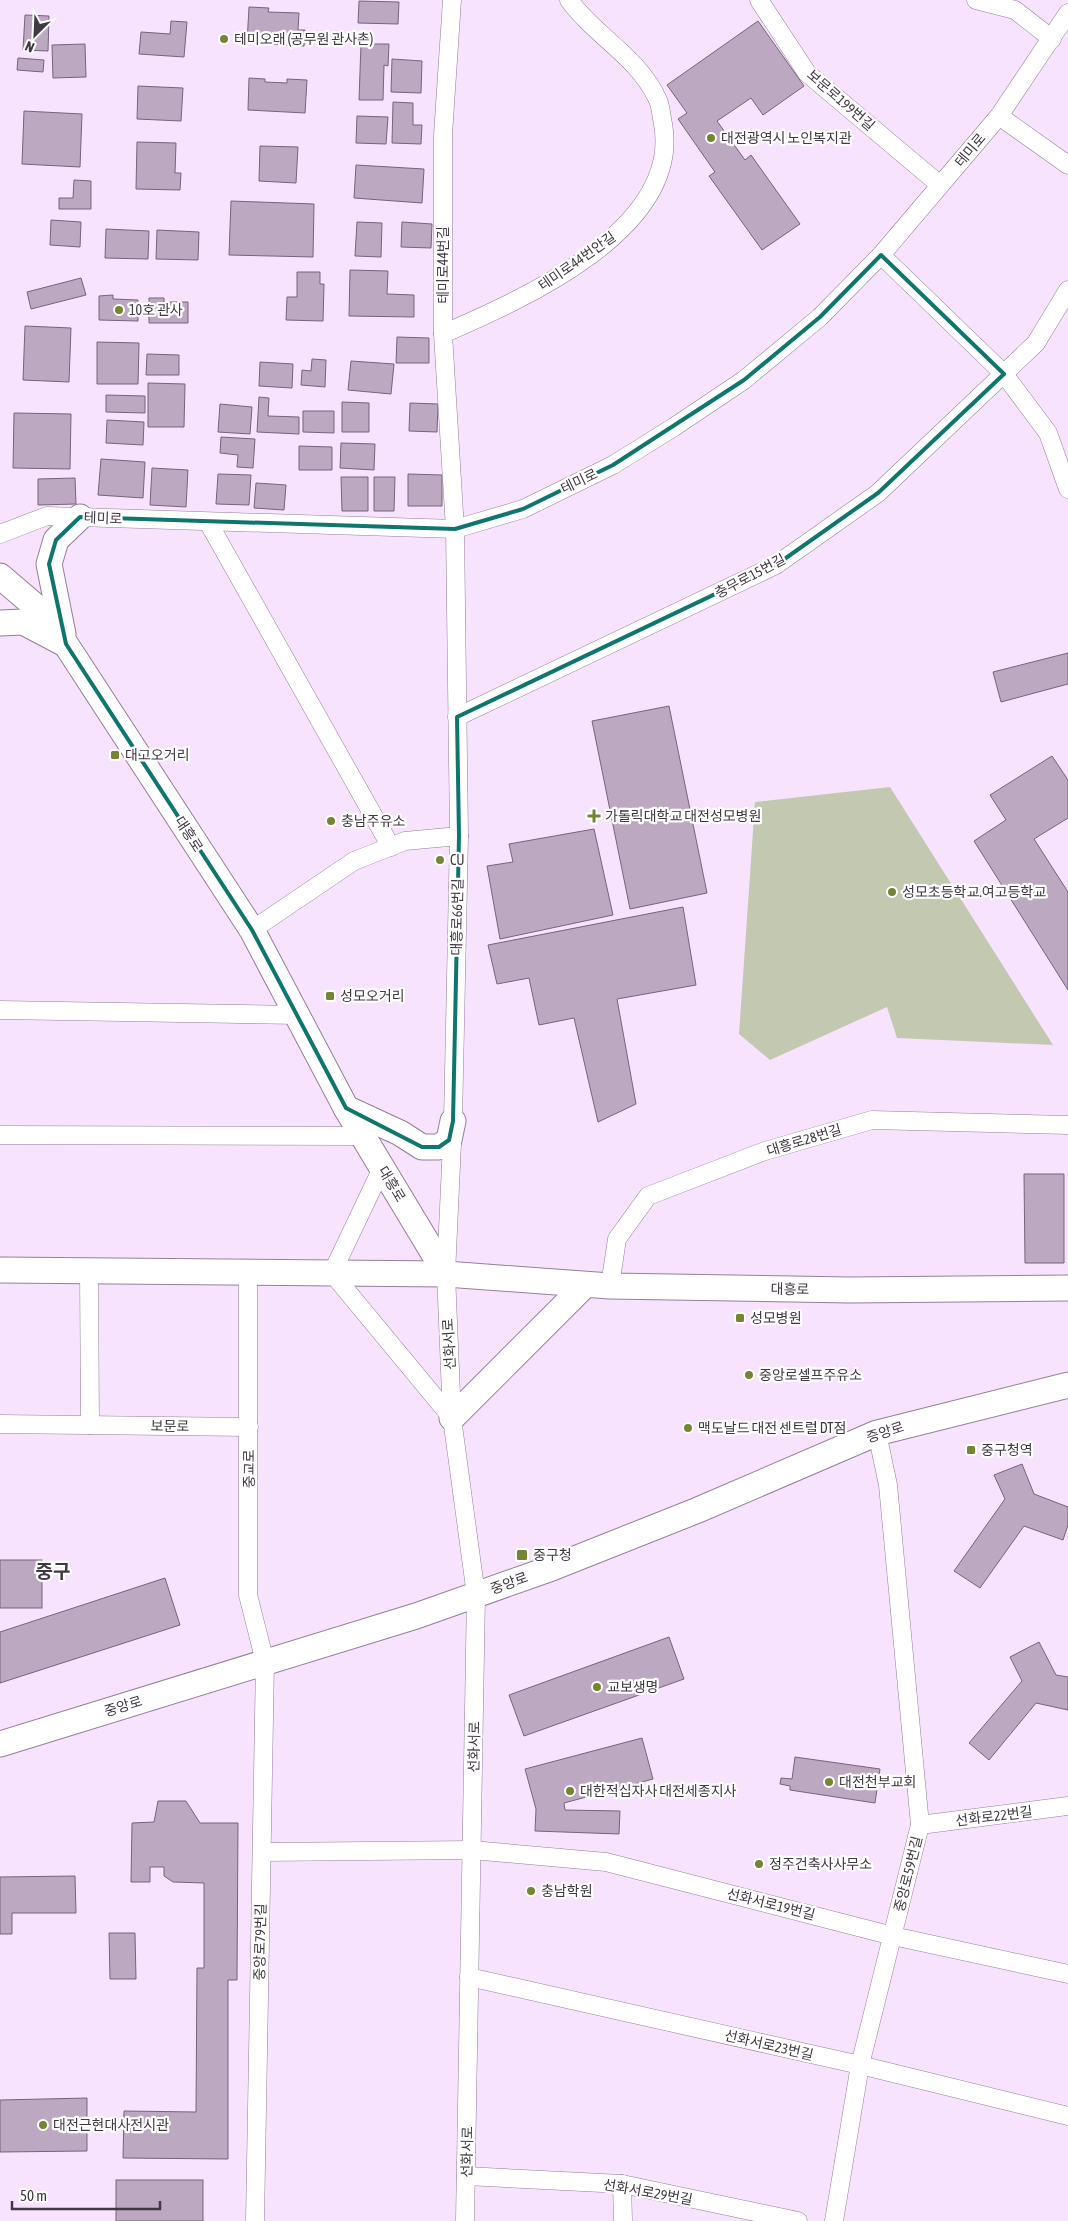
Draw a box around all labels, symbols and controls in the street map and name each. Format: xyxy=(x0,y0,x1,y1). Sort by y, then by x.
north arrow xyxy=(10,10,60,60)
place label: 테미오래 (공무원 관사촌) xyxy=(234,31,373,47)
marker: 테미오래 (공무원 관사촌) xyxy=(218,33,230,45)
text: N xyxy=(23,38,37,56)
street label: 보문로199번길 xyxy=(804,66,878,134)
place label: 대전광역시 노인복지관 xyxy=(721,130,852,146)
street label: 테미로 xyxy=(951,130,989,170)
marker: 대전광역시 노인복지관 xyxy=(705,132,717,144)
street label: 테미로44번길 xyxy=(435,226,451,304)
street label: 테미로44번안길 xyxy=(535,229,619,293)
place label: 10호 관사 xyxy=(129,302,183,318)
marker: 10호 관사 xyxy=(113,304,125,316)
street label: 테미로 xyxy=(558,465,600,497)
street label: 테미로 xyxy=(83,509,123,527)
street label: 충무로15번길 xyxy=(712,551,788,601)
place label: 대고오거리 xyxy=(125,747,189,763)
marker: 대고오거리 xyxy=(109,749,121,761)
place label: 가톨릭대학교 대전성모병원 xyxy=(605,808,761,824)
marker: 가톨릭대학교 대전성모병원 xyxy=(587,809,601,823)
street label: 대흥로 xyxy=(172,813,206,855)
place label: 충남주유소 xyxy=(341,813,406,829)
marker: 충남주유소 xyxy=(325,815,337,827)
place label: CU xyxy=(450,852,465,868)
marker: CU xyxy=(434,854,446,866)
street label: 대흥로66번길 xyxy=(448,878,466,956)
place label: 성모초등학교.여고등학교 xyxy=(902,884,1046,900)
marker: 성모초등학교.여고등학교 xyxy=(886,886,898,898)
place label: 성모오거리 xyxy=(340,988,404,1004)
marker: 성모오거리 xyxy=(324,990,336,1002)
street label: 대흥로28번길 xyxy=(765,1121,843,1159)
street label: 대흥로 xyxy=(375,1163,409,1205)
street label: 대흥로 xyxy=(771,1281,810,1297)
place label: 성모병원 xyxy=(750,1310,802,1326)
marker: 성모병원 xyxy=(734,1312,746,1324)
street label: 선화서로 xyxy=(440,1318,458,1370)
place label: 중앙로셀프주유소 xyxy=(759,1367,862,1383)
marker: 중앙로셀프주유소 xyxy=(743,1369,755,1381)
street label: 보문로 xyxy=(151,1418,190,1434)
street label: 중앙로 xyxy=(864,1418,906,1446)
place label: 맥도날드 대전 센트럴 DT점 xyxy=(698,1420,846,1436)
marker: 맥도날드 대전 센트럴 DT점 xyxy=(682,1422,694,1434)
place label: 중구청역 xyxy=(981,1442,1033,1458)
marker: 중구청역 xyxy=(965,1444,977,1456)
street label: 중교로 xyxy=(241,1450,257,1488)
place label: 중구청 xyxy=(533,1547,572,1563)
marker: 중구청 xyxy=(515,1548,529,1562)
district label: 중구 xyxy=(36,1560,70,1582)
street label: 중앙로 xyxy=(488,1569,530,1597)
place label: 교보생명 xyxy=(607,1679,659,1695)
marker: 교보생명 xyxy=(591,1681,603,1693)
street label: 중앙로 xyxy=(102,1693,144,1719)
street label: 선화서로 xyxy=(466,1721,482,1773)
place label: 대전천부교회 xyxy=(839,1774,916,1790)
marker: 대전천부교회 xyxy=(823,1776,835,1788)
place label: 대한적십자사 대전세종지사 xyxy=(580,1783,737,1799)
marker: 대한적십자사 대전세종지사 xyxy=(564,1785,576,1797)
street label: 선화로22번길 xyxy=(955,1803,1033,1829)
street label: 중앙로59번길 xyxy=(891,1834,925,1914)
place label: 정주건축사사무소 xyxy=(769,1856,872,1872)
marker: 정주건축사사무소 xyxy=(753,1858,765,1870)
place label: 충남학원 xyxy=(541,1883,593,1899)
marker: 충남학원 xyxy=(525,1885,537,1897)
street label: 선화서로19번길 xyxy=(725,1885,817,1923)
street label: 중앙로79번길 xyxy=(251,1903,269,1981)
street label: 선화서로23번길 xyxy=(723,2027,815,2063)
place label: 대전근현대사전시관 xyxy=(53,2117,169,2133)
marker: 대전근현대사전시관 xyxy=(37,2119,49,2131)
street label: 선화서로 xyxy=(459,2126,475,2178)
street label: 선화서로29번길 xyxy=(602,2176,694,2208)
scale bar xyxy=(12,2178,160,2210)
text: 50 m xyxy=(20,2187,47,2204)

